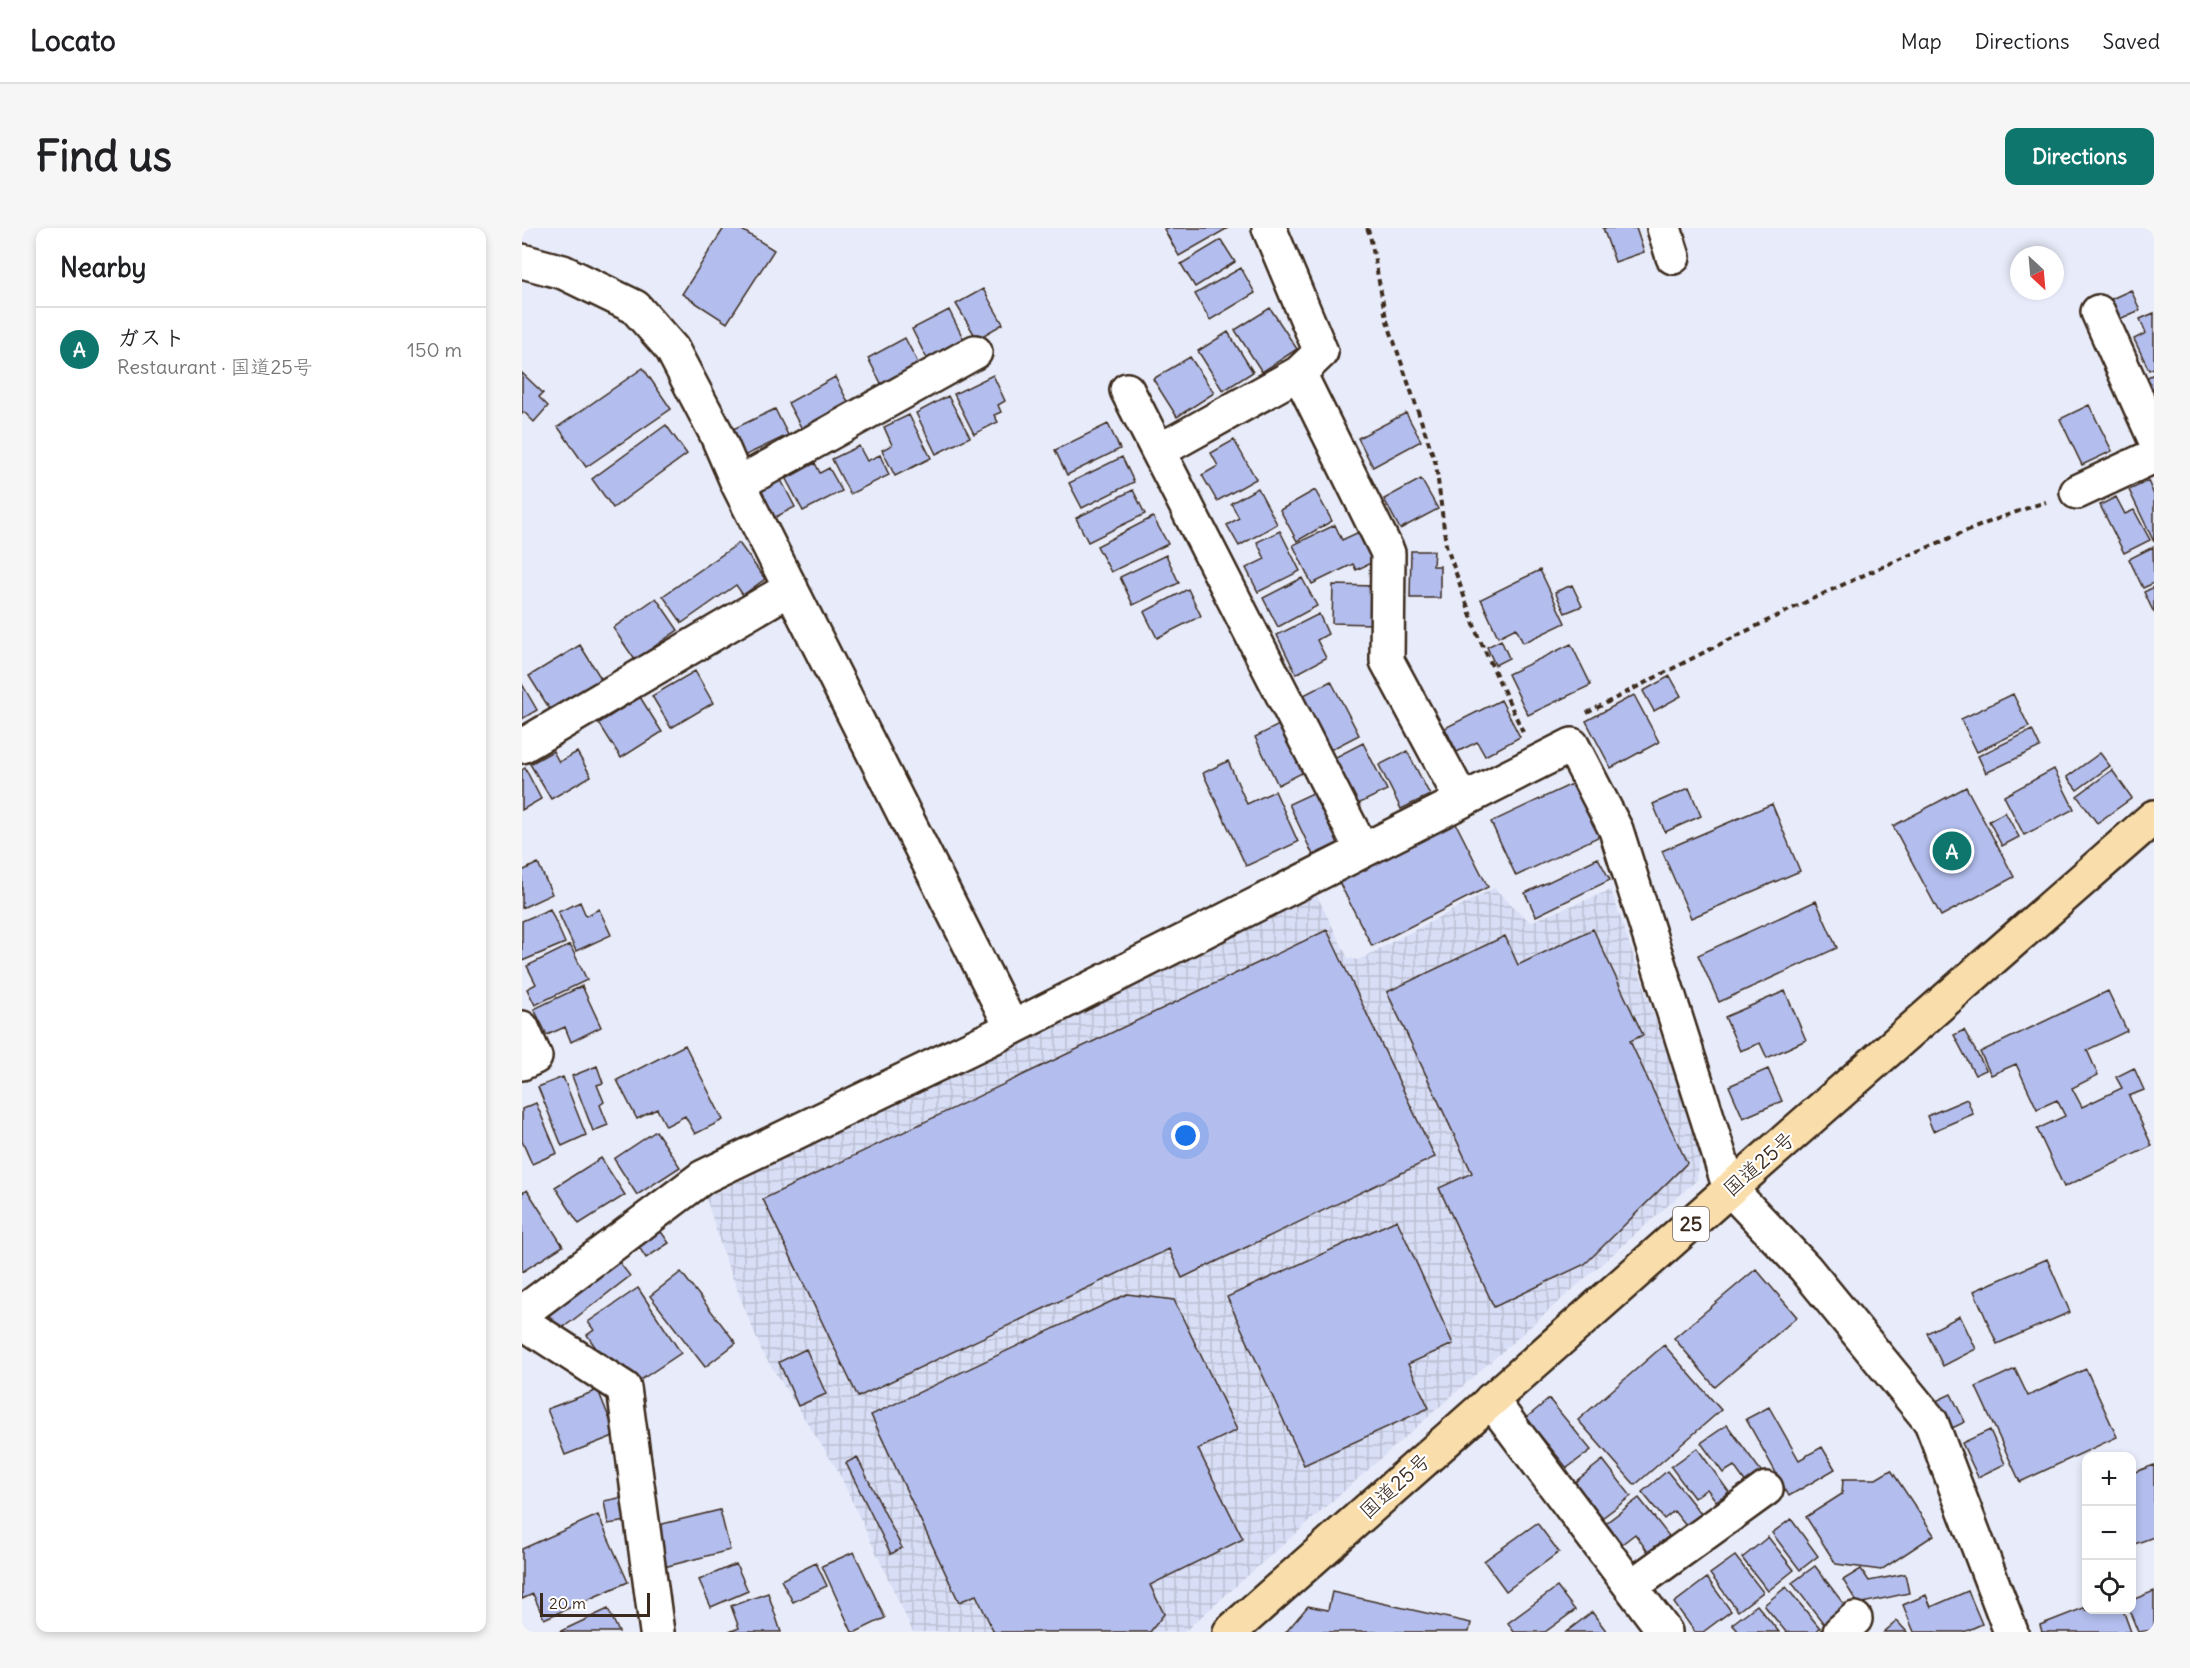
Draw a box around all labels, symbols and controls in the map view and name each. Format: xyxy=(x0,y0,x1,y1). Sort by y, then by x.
text: Locato xyxy=(30,23,116,59)
text: Map xyxy=(1901,28,1942,55)
text: Directions xyxy=(1975,28,2069,55)
text: Saved xyxy=(2102,28,2160,55)
button: Directions xyxy=(2005,128,2154,185)
text: Find us xyxy=(36,130,172,182)
north arrow xyxy=(2010,246,2064,300)
text: Nearby xyxy=(60,251,146,284)
text: ガスト xyxy=(117,323,185,351)
text: A xyxy=(73,337,86,362)
text: 150 m xyxy=(407,337,462,362)
text: Restaurant · 国道25号 xyxy=(117,354,313,379)
pin: A xyxy=(1932,828,1972,874)
your location xyxy=(1171,1121,1200,1150)
street label: 国道25号 xyxy=(1717,1125,1800,1202)
road number: 25 xyxy=(1673,1207,1709,1241)
street label: 国道25号 xyxy=(1353,1447,1436,1525)
map controls xyxy=(2082,1452,2136,1614)
button: + xyxy=(2082,1452,2136,1506)
button: − xyxy=(2082,1506,2136,1560)
button: locate xyxy=(2082,1560,2136,1614)
scale bar xyxy=(540,1590,650,1618)
text: 20 m xyxy=(549,1593,586,1613)

